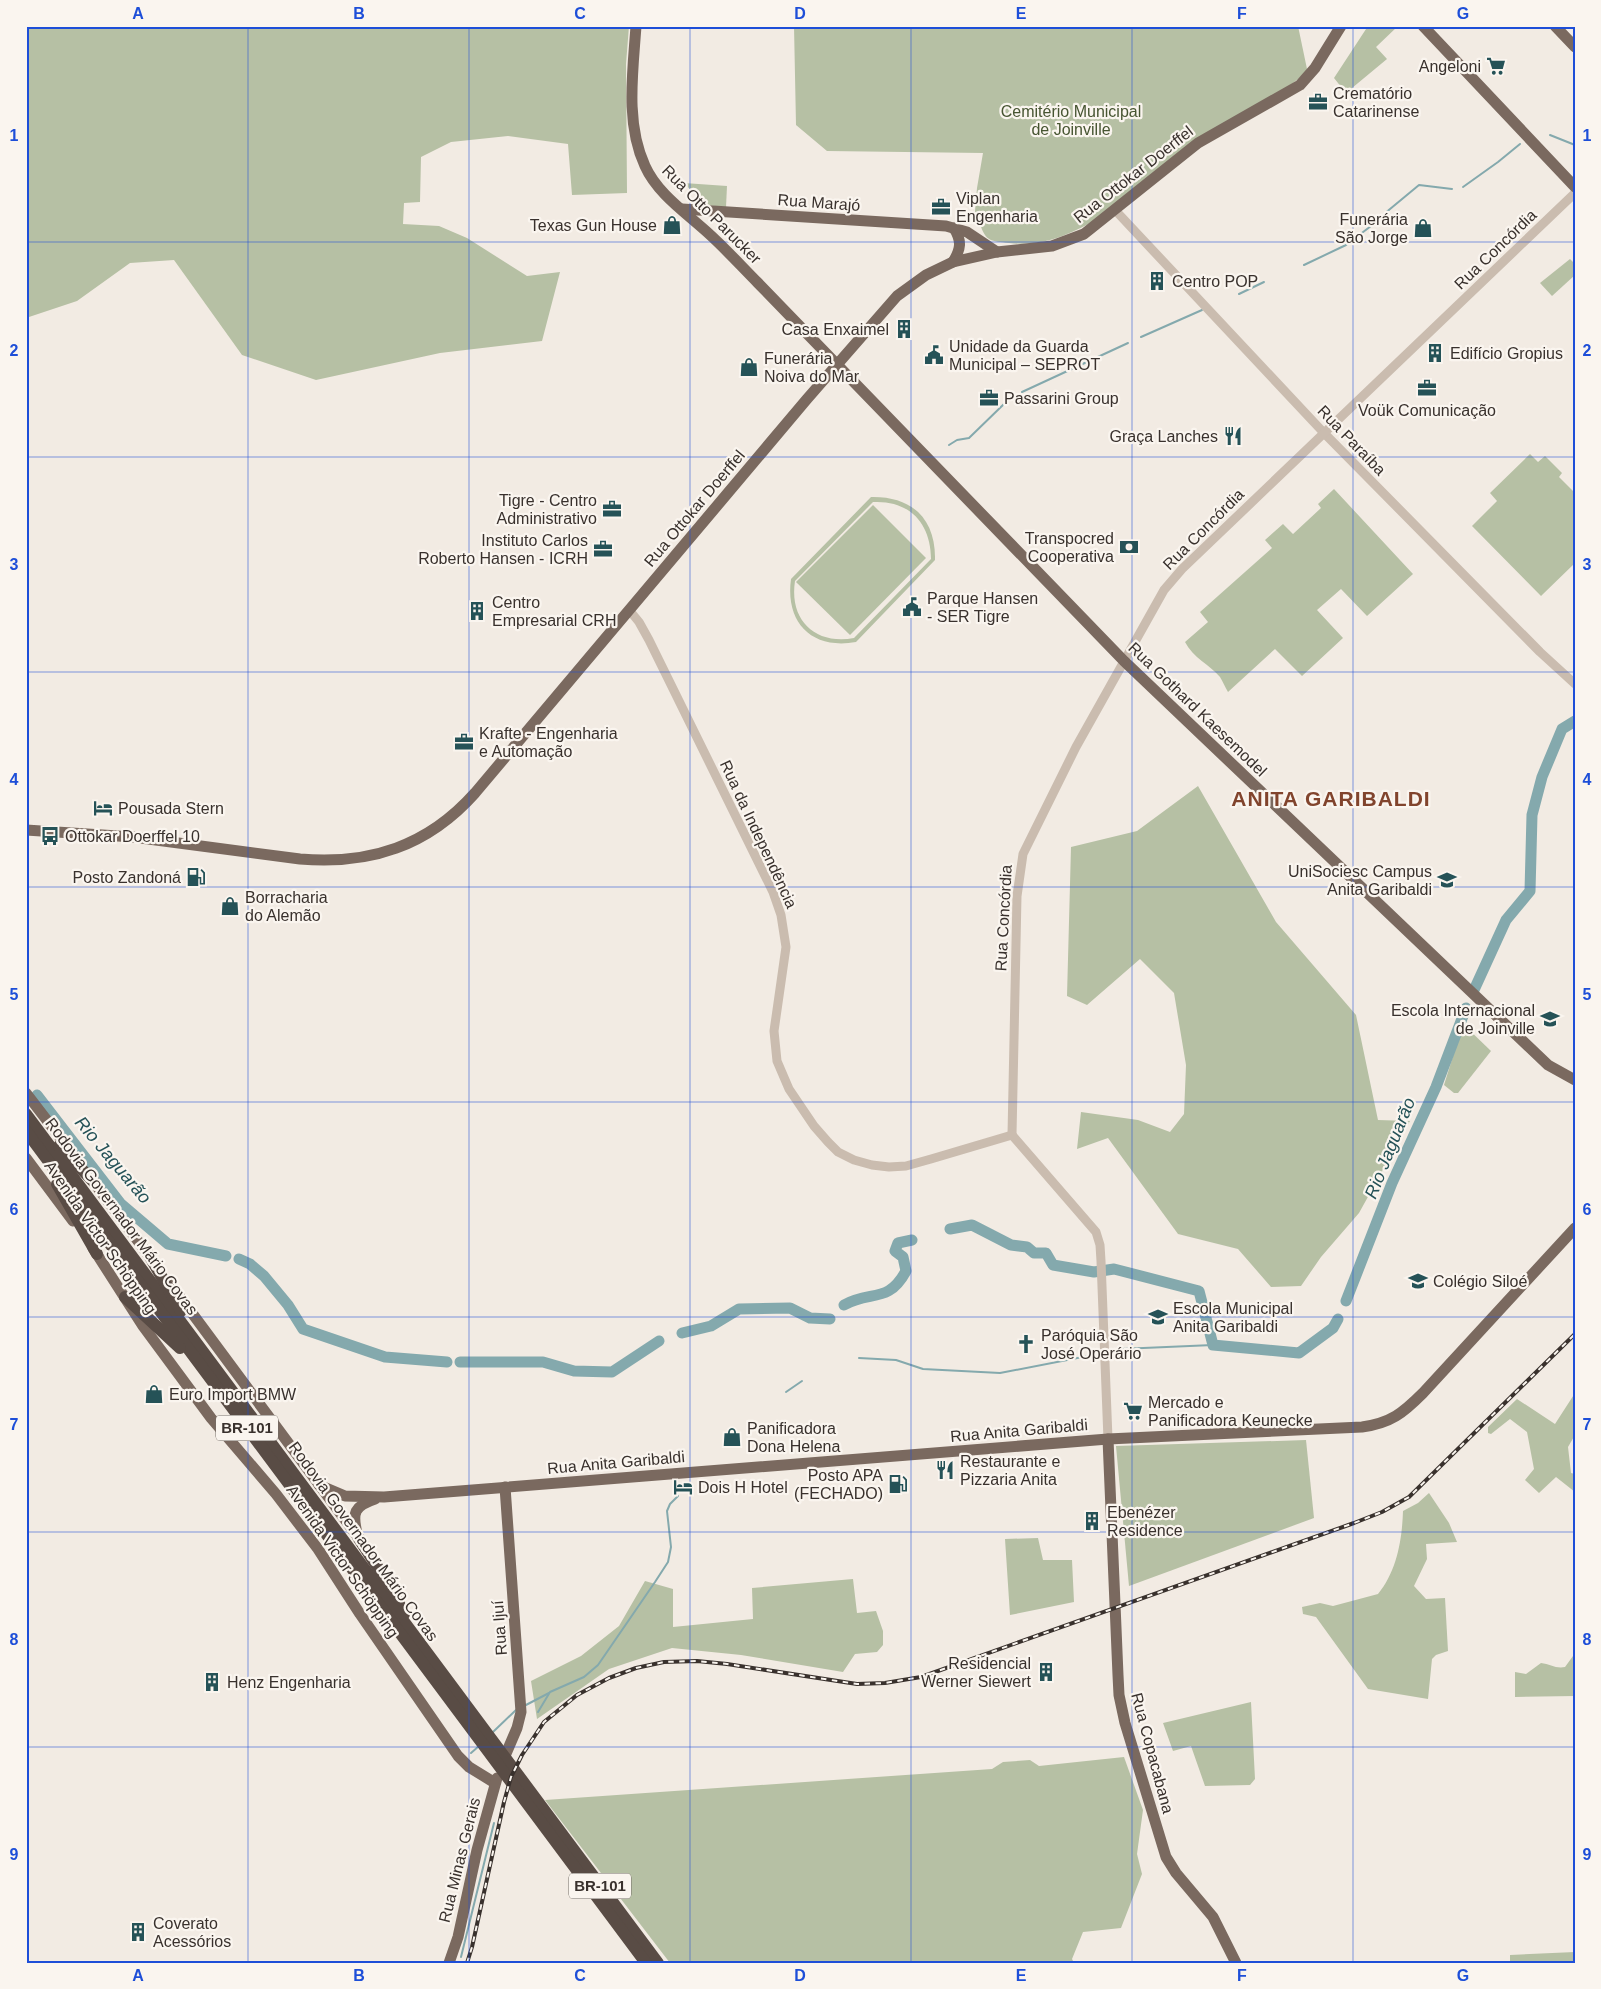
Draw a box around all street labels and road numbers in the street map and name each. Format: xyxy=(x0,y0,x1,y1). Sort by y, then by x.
street label: Rua Ottokar Doerffel xyxy=(1070,123,1196,226)
street label: Rua Otto Parucker xyxy=(659,161,765,268)
street label: Rua Marajó xyxy=(777,191,861,214)
street label: Rua Concórdia xyxy=(1451,206,1540,293)
street label: Rua Paraíba xyxy=(1314,402,1389,479)
street label: Rua Ottokar Doerffel xyxy=(641,447,748,570)
street label: Rua Concórdia xyxy=(1160,486,1247,573)
street label: Rua Gothard Kaesemodel xyxy=(1125,639,1270,780)
street label: Rua da Independência xyxy=(717,758,800,911)
street label: Rua Concórdia xyxy=(992,864,1015,972)
street label: Rodovia Governador Mário Covas xyxy=(42,1115,201,1318)
street label: Avenida Victor Schöpping xyxy=(41,1158,160,1317)
road number: BR-101 xyxy=(216,1416,278,1440)
street label: Rua Anita Garibaldi xyxy=(950,1416,1088,1445)
street label: Rodovia Governador Mário Covas xyxy=(286,1438,442,1644)
street label: Rua Anita Garibaldi xyxy=(547,1448,685,1477)
street label: Avenida Victor Schöpping xyxy=(283,1482,402,1641)
street label: Rua Ijuí xyxy=(489,1599,510,1656)
street label: Rua Copacabana xyxy=(1128,1691,1177,1816)
street label: Rua Minas Gerais xyxy=(436,1796,483,1924)
road number: BR-101 xyxy=(569,1874,631,1898)

